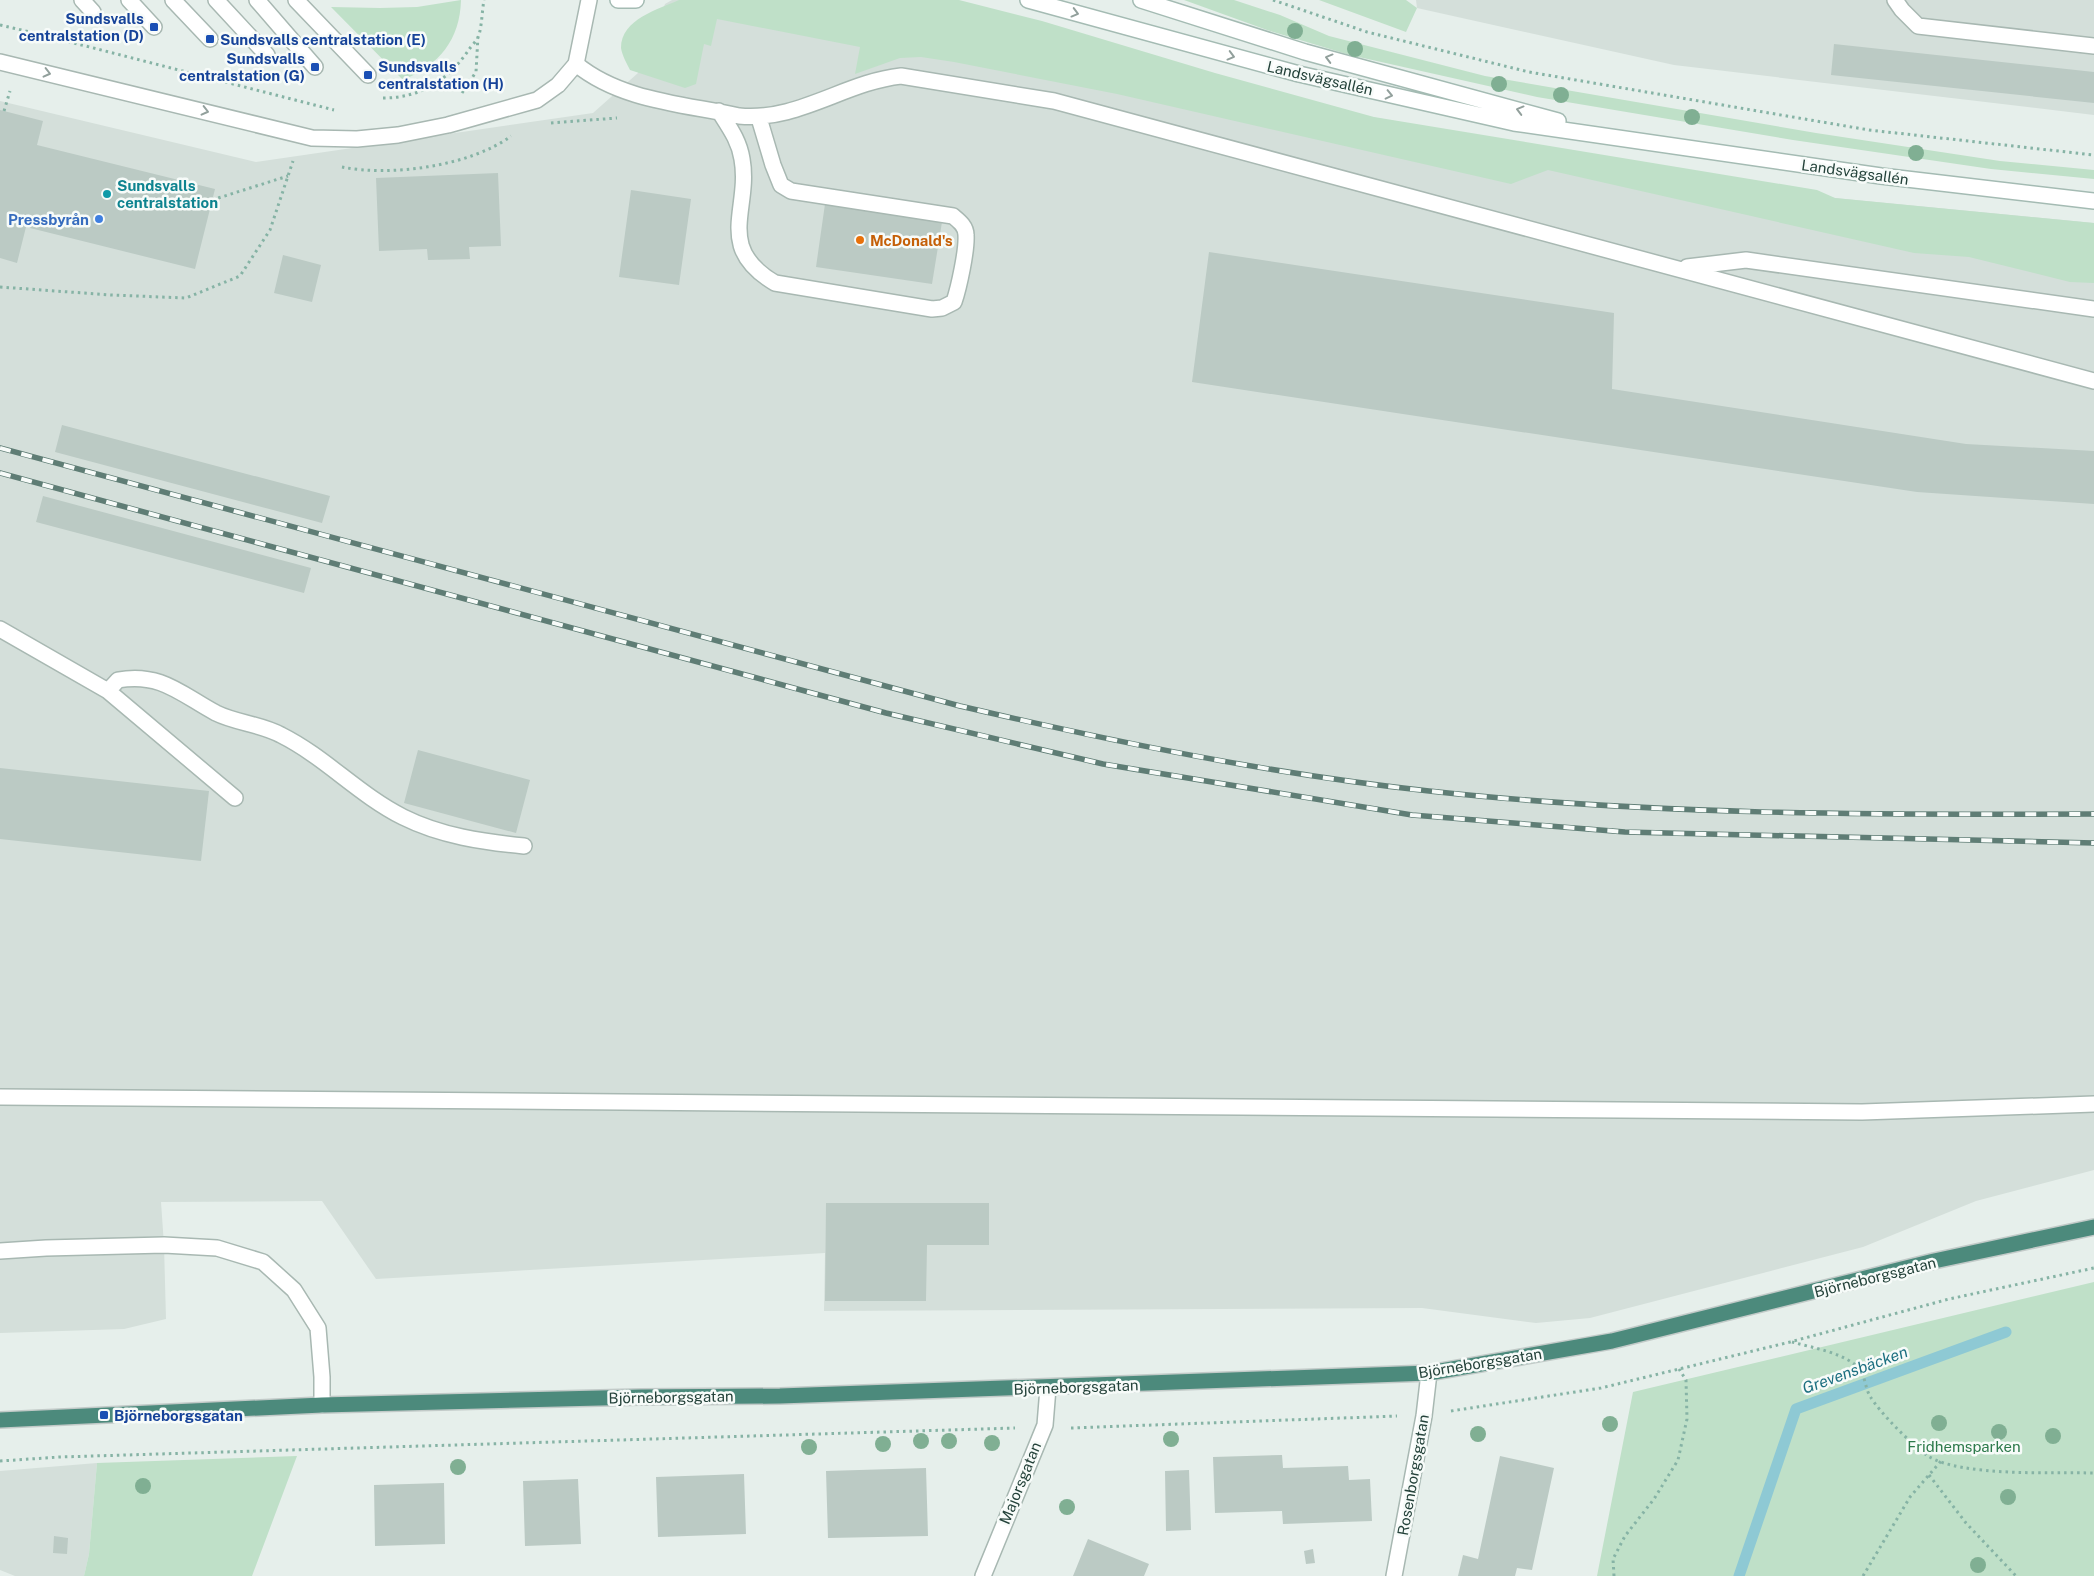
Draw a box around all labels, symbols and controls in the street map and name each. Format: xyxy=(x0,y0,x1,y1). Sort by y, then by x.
one-way arrow xyxy=(1070,7,1079,18)
place label: Sundsvalls centralstation (D) xyxy=(19,10,144,44)
marker: Sundsvalls centralstation (D) xyxy=(148,21,160,33)
place label: Sundsvalls centralstation (E) xyxy=(220,31,426,48)
marker: Sundsvalls centralstation (E) xyxy=(204,33,216,45)
place label: Sundsvalls centralstation (G) xyxy=(179,50,305,84)
one-way arrow xyxy=(1227,50,1236,61)
one-way arrow xyxy=(1325,54,1334,64)
place label: Sundsvalls centralstation (H) xyxy=(378,58,504,92)
street label: Landsvägsallén xyxy=(1265,58,1375,98)
marker: Sundsvalls centralstation (G) xyxy=(309,61,321,73)
one-way arrow xyxy=(43,67,52,78)
marker: Sundsvalls centralstation (H) xyxy=(362,69,374,81)
one-way arrow xyxy=(1385,89,1394,100)
one-way arrow xyxy=(201,105,209,115)
one-way arrow xyxy=(1515,105,1524,116)
street label: Landsvägsallén xyxy=(1800,156,1910,188)
place label: Sundsvalls centralstation xyxy=(117,177,218,211)
marker: Sundsvalls centralstation xyxy=(101,188,113,200)
place label: Pressbyrån xyxy=(8,211,89,228)
marker: Pressbyrån xyxy=(93,213,105,225)
place label: McDonald's xyxy=(870,232,953,249)
marker: McDonald's xyxy=(854,234,866,246)
street label: Björneborgsgatan xyxy=(1812,1254,1938,1300)
water label: Grevensbäcken xyxy=(1800,1342,1910,1398)
street label: Björneborgsgatan xyxy=(1417,1345,1543,1381)
street label: Björneborgsgatan xyxy=(1013,1376,1139,1398)
street label: Björneborgsgatan xyxy=(608,1387,734,1407)
place label: Björneborgsgatan xyxy=(114,1407,243,1424)
marker: Björneborgsgatan xyxy=(98,1409,110,1421)
street label: Rosenborgsgatan xyxy=(1394,1413,1432,1537)
park label: Fridhemsparken xyxy=(1907,1438,2021,1455)
street label: Majorsgatan xyxy=(996,1439,1044,1527)

